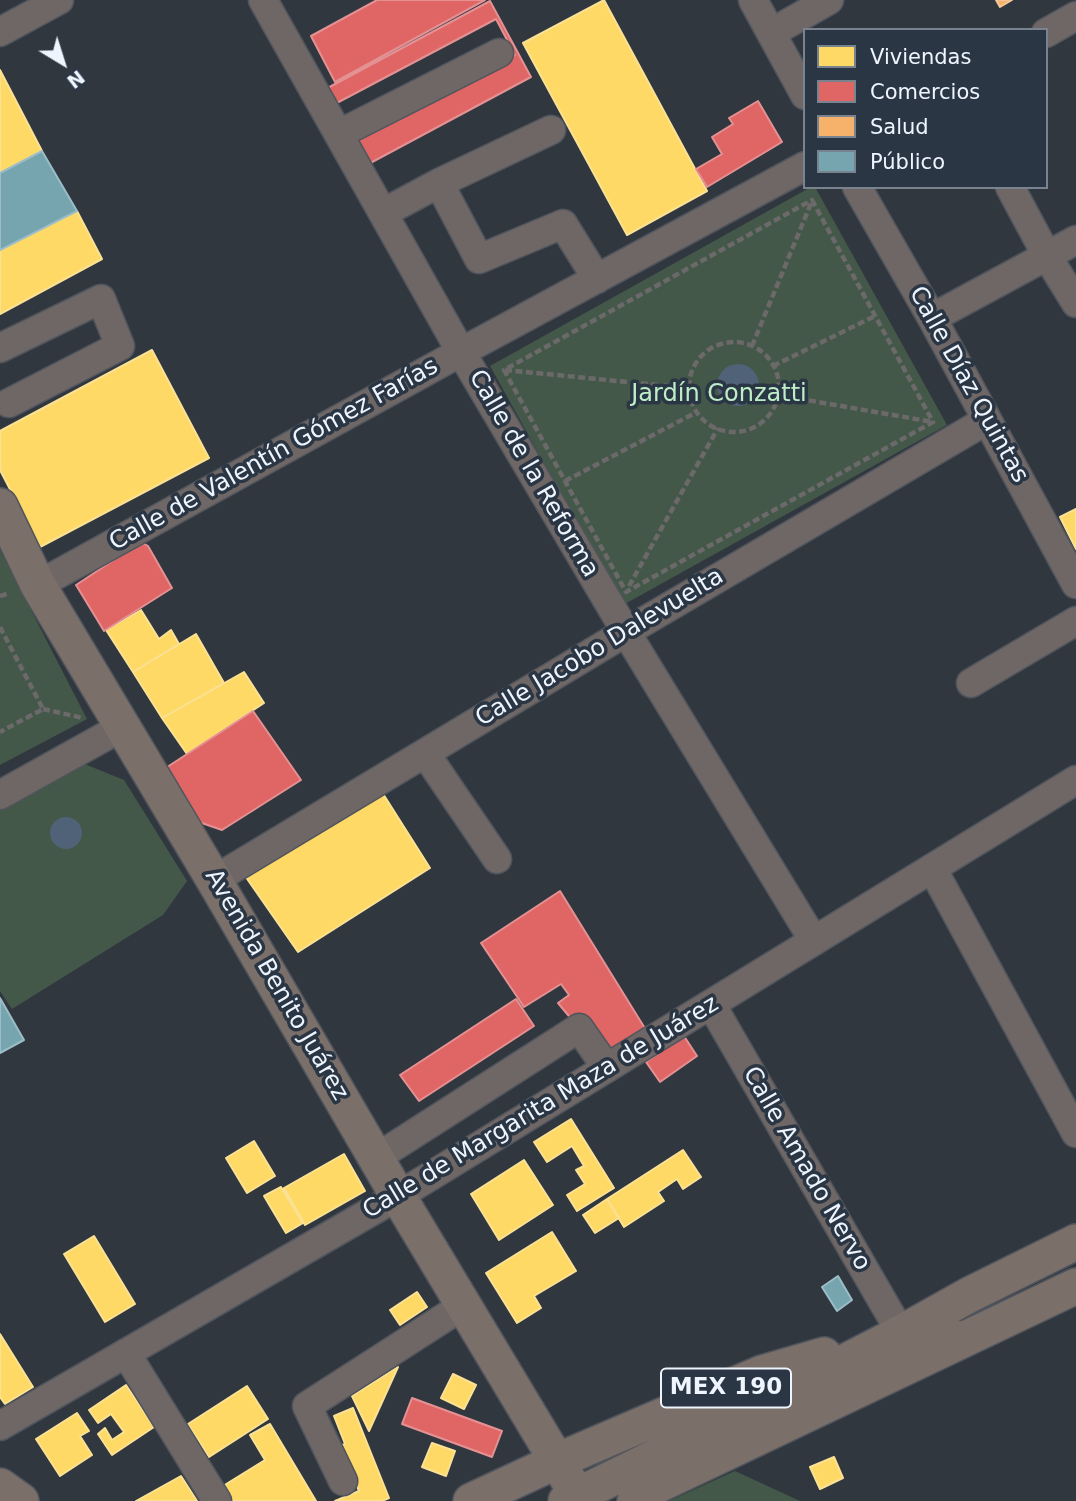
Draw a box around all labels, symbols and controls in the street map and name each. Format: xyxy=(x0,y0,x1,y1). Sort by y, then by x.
north arrow xyxy=(28,28,98,98)
legend xyxy=(803,28,1048,189)
text: Viviendas xyxy=(870,45,971,69)
text: N xyxy=(63,66,89,93)
text: Comercios xyxy=(870,80,980,104)
text: Salud xyxy=(870,115,929,139)
text: Público xyxy=(870,150,945,174)
street label: Calle Díaz Quintas xyxy=(902,282,1034,488)
street label: Calle de Valentín Gómez Farías xyxy=(105,352,443,558)
street label: Calle de la Reforma xyxy=(462,365,604,583)
park label: Jardín Conzatti xyxy=(631,381,807,409)
street label: Calle Jacobo Dalevuelta xyxy=(471,563,729,733)
street label: Avenida Benito Juárez xyxy=(198,864,354,1106)
street label: Calle de Margarita Maza de Juárez xyxy=(358,990,724,1226)
street label: Calle Amado Nervo xyxy=(736,1062,876,1276)
road number: MEX 190 xyxy=(661,1368,791,1408)

